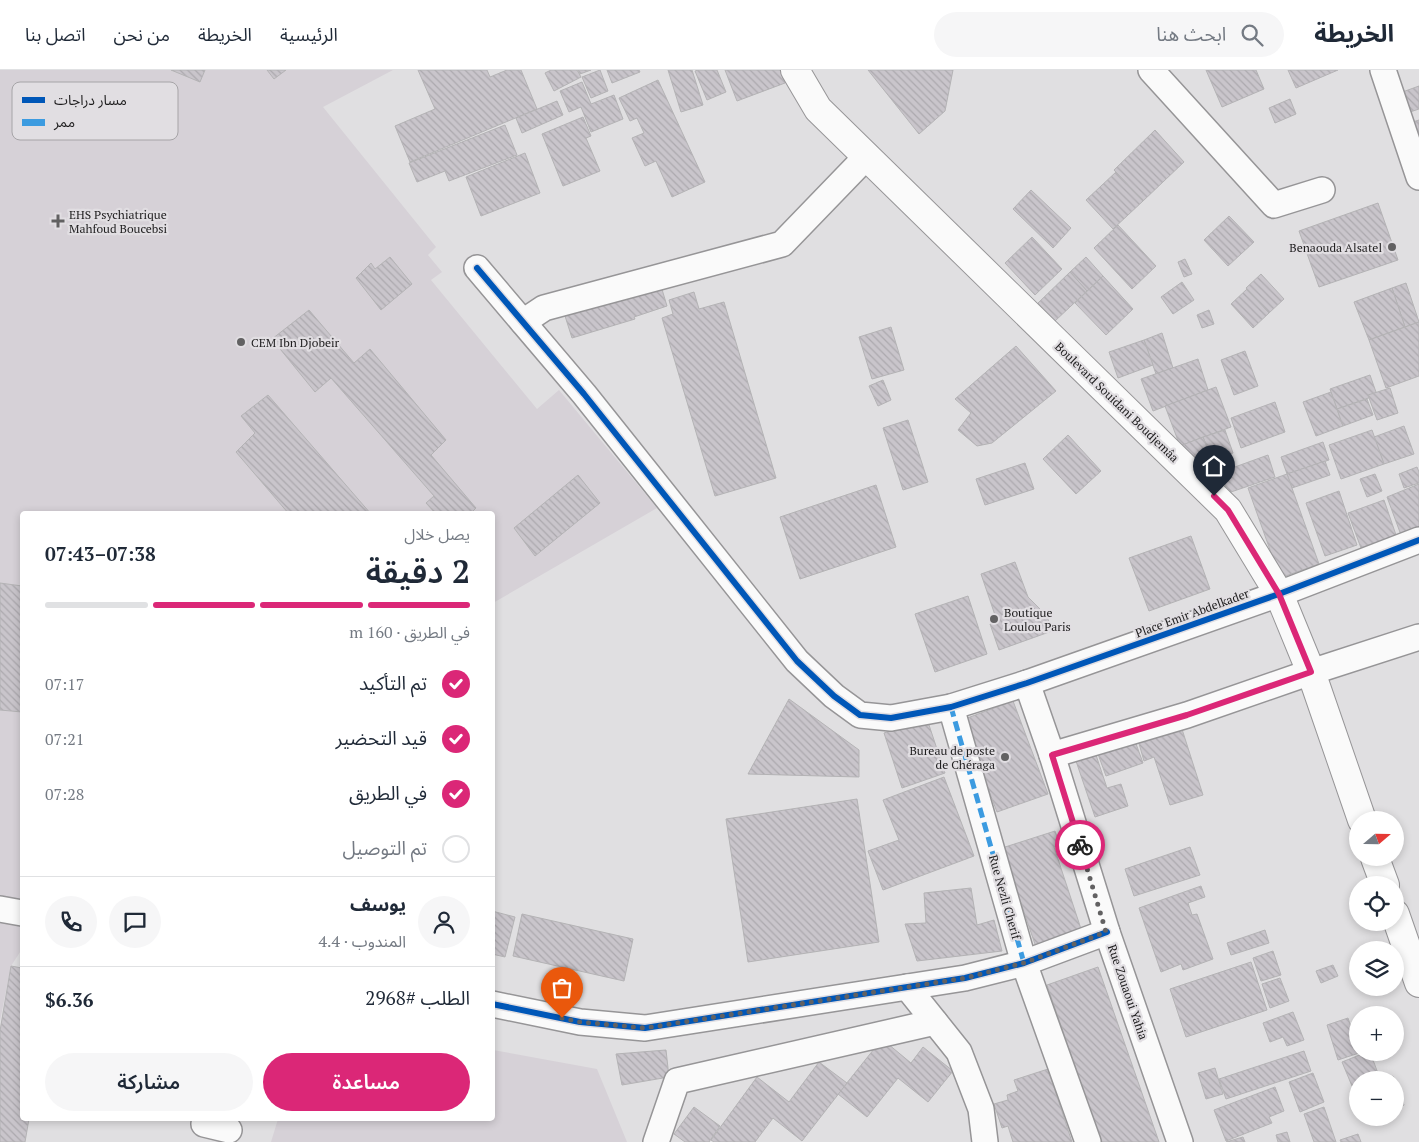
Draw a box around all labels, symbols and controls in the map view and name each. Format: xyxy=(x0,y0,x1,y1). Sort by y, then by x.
search box xyxy=(934,12,1284,57)
text: الخريطة xyxy=(1314,17,1394,49)
text: ابحث هنا xyxy=(1156,21,1226,46)
icon: search xyxy=(1238,21,1266,49)
text: اتصل بنا xyxy=(25,22,86,46)
text: من نحن xyxy=(114,22,170,46)
text: الخريطة xyxy=(198,22,252,46)
text: الرئيسية xyxy=(280,22,338,46)
legend xyxy=(12,82,178,140)
text: مسار دراجات xyxy=(54,90,127,109)
text: ممر xyxy=(53,112,75,131)
place label: EHS Psychiatrique Mahfoud Boucebsi xyxy=(69,207,168,236)
marker: EHS Psychiatrique Mahfoud Boucebsi xyxy=(51,214,65,228)
place label: Benaouda Alsatel xyxy=(1289,240,1382,255)
marker: Benaouda Alsatel xyxy=(1386,241,1398,253)
place label: CEM Ibn Djobeir xyxy=(251,335,340,350)
marker: CEM Ibn Djobeir xyxy=(235,336,247,348)
street label: Boulevard Souidani Boudjemâa xyxy=(1052,339,1182,465)
pin xyxy=(1193,445,1235,496)
icon: home xyxy=(1200,452,1228,480)
text: يصل خلال xyxy=(404,523,470,545)
text: 07:38–07:43 xyxy=(45,541,156,566)
text: 2 دقيقة xyxy=(366,550,470,592)
street label: Place Emir Abdelkader xyxy=(1133,585,1251,641)
place label: Boutique Loulou Paris xyxy=(1004,605,1071,634)
marker: Boutique Loulou Paris xyxy=(988,613,1000,625)
text: في الطريق · 160 m xyxy=(349,621,470,643)
text: تم التأكيد xyxy=(359,670,427,695)
icon: check xyxy=(442,670,470,698)
text: 07:17 xyxy=(45,673,84,695)
text: قيد التحضير xyxy=(335,725,427,750)
icon: check xyxy=(442,725,470,753)
text: 07:21 xyxy=(45,728,84,750)
place label: Bureau de poste de Chéraga xyxy=(909,743,995,772)
marker: Bureau de poste de Chéraga xyxy=(999,751,1011,763)
text: في الطريق xyxy=(349,780,427,805)
icon: check xyxy=(442,780,470,808)
text: 07:28 xyxy=(45,783,84,805)
north arrow xyxy=(1349,811,1404,866)
map controls xyxy=(1349,811,1404,1126)
courier xyxy=(1055,820,1105,870)
icon: bike xyxy=(1066,831,1094,859)
text: تم التوصيل xyxy=(342,835,427,860)
street label: Rue Nezli Cherif xyxy=(986,853,1024,942)
button: locate xyxy=(1349,876,1404,931)
text: يوسف xyxy=(350,891,406,916)
button: phone xyxy=(45,896,97,948)
button: chat xyxy=(109,896,161,948)
button: person xyxy=(418,896,470,948)
text: المندوب · 4.4 xyxy=(319,930,406,952)
button: layers xyxy=(1349,941,1404,996)
street label: Rue Zouaoui Yahia xyxy=(1105,942,1151,1042)
pin xyxy=(541,967,583,1018)
icon: bag xyxy=(548,974,576,1002)
text: الطلب #2968 xyxy=(365,985,470,1010)
text: $6.36 xyxy=(45,987,94,1012)
button: + xyxy=(1349,1006,1404,1061)
button: مشاركة xyxy=(45,1053,253,1111)
button: مساعدة xyxy=(263,1053,470,1111)
button: − xyxy=(1349,1071,1404,1126)

